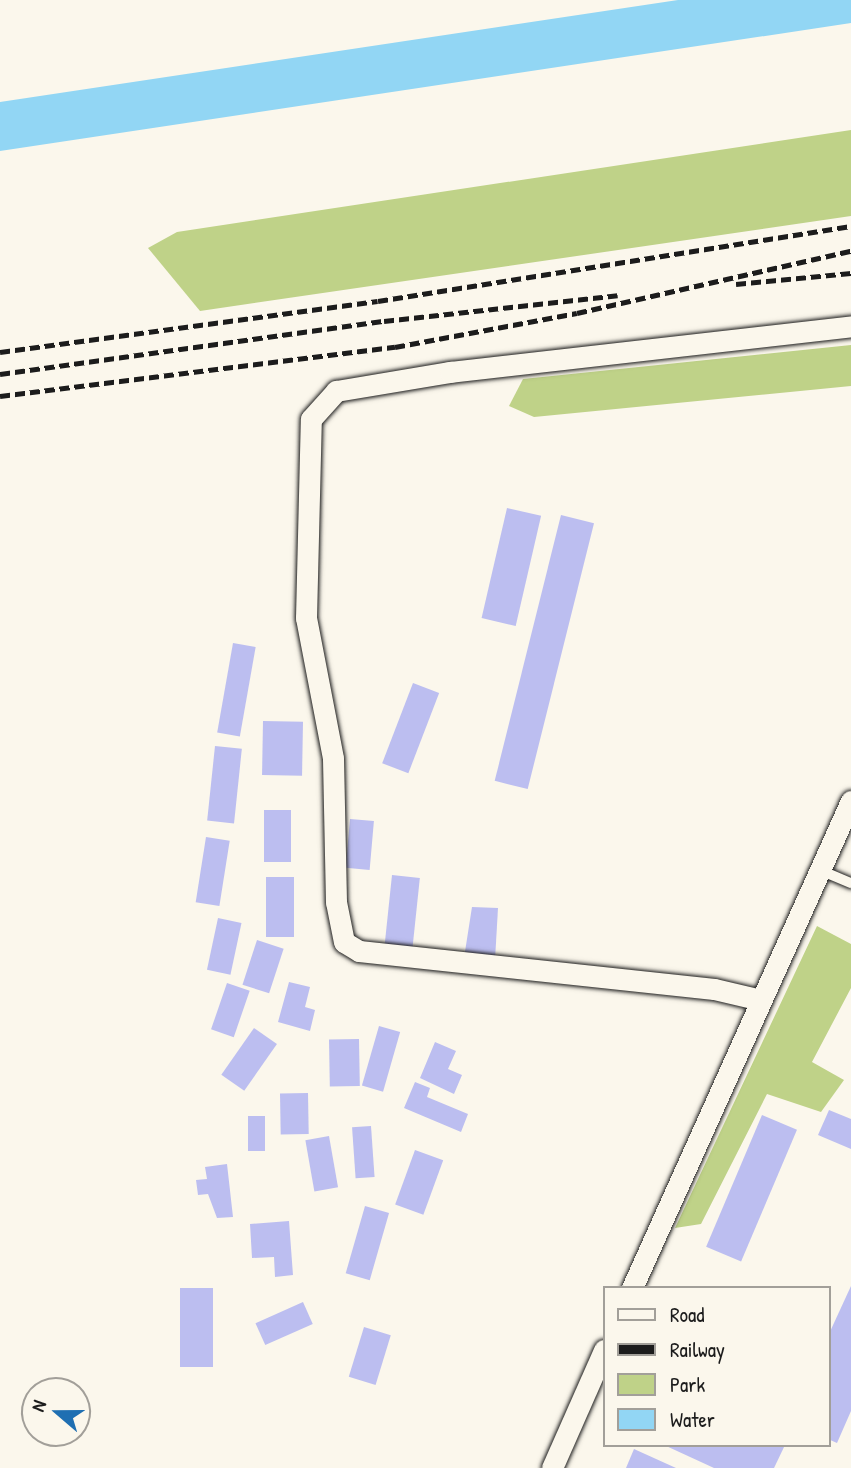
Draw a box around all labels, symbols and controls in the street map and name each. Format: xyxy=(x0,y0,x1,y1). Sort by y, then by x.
legend xyxy=(602,1286,830,1447)
text: Road xyxy=(670,1300,704,1329)
text: Railway xyxy=(670,1335,725,1364)
text: Park xyxy=(670,1370,705,1399)
north arrow xyxy=(21,1377,91,1447)
text: N xyxy=(24,1396,52,1415)
text: Water xyxy=(670,1405,715,1434)

